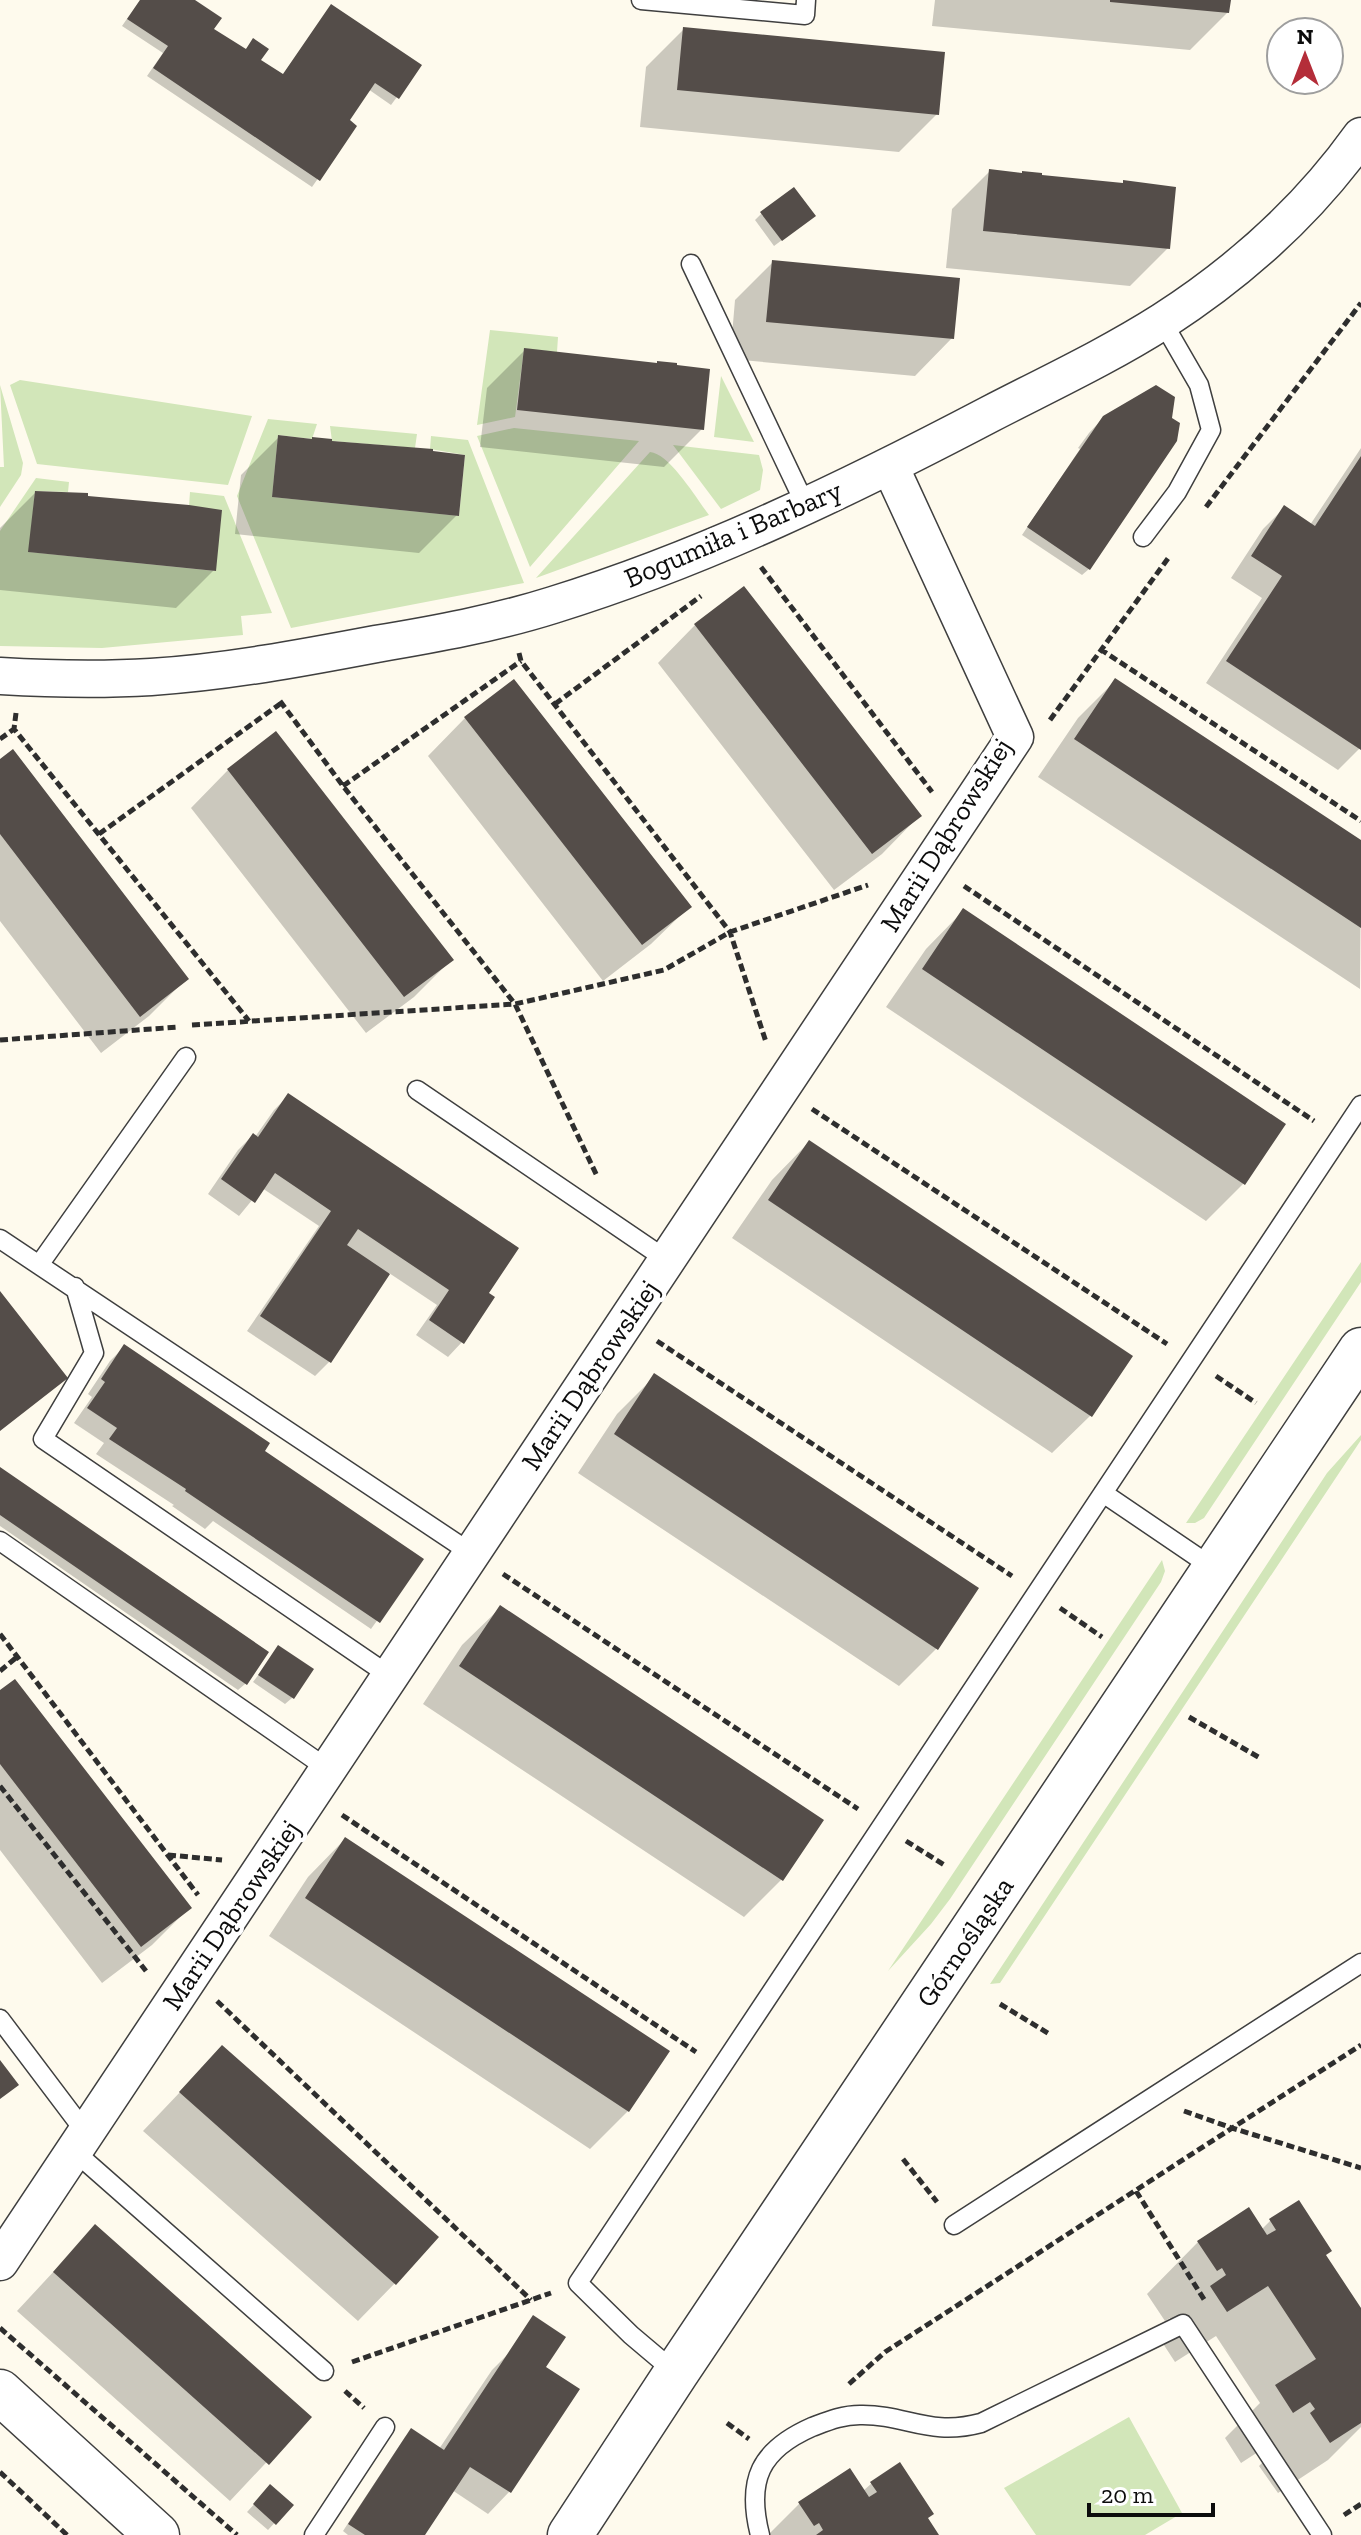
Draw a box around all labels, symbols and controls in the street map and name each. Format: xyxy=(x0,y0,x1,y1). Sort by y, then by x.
north arrow xyxy=(1265,16,1345,96)
text: N xyxy=(1297,23,1314,50)
street label: Bogumiła i Barbary xyxy=(619,473,847,595)
street label: Marii Dąbrowskiej xyxy=(873,732,1019,938)
street label: Marii Dąbrowskiej xyxy=(514,1274,666,1476)
street label: Marii Dąbrowskiej xyxy=(155,1814,307,2016)
street label: Górnośląska xyxy=(910,1870,1021,2013)
scale bar xyxy=(1089,2467,1213,2517)
text: 20 m xyxy=(1101,2480,1154,2509)

